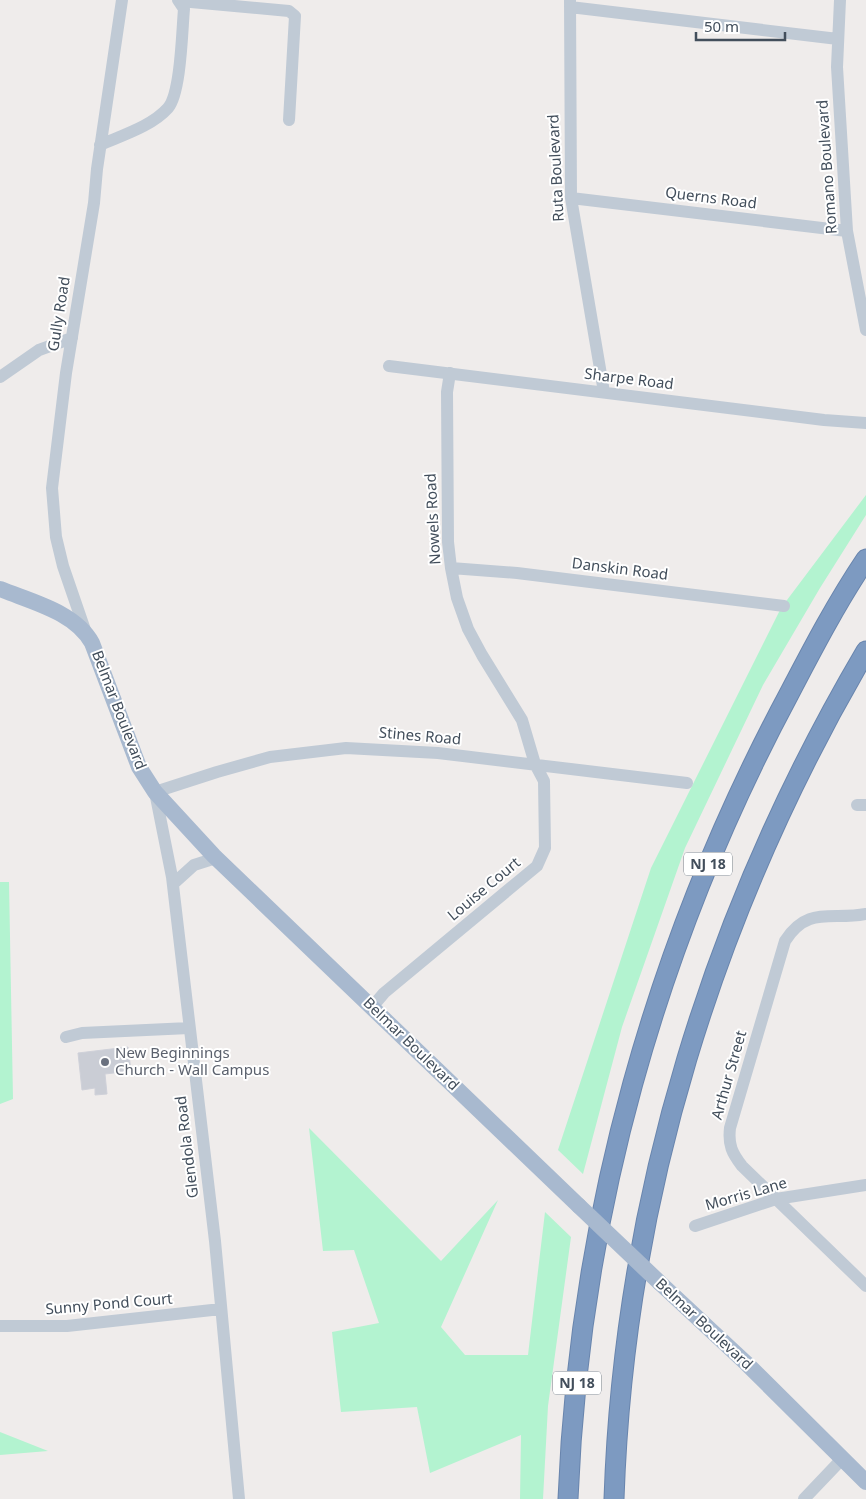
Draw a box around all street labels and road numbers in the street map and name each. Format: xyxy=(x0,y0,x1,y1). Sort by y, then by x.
street label: Romano Boulevard xyxy=(811,99,841,235)
street label: Ruta Boulevard xyxy=(542,114,568,222)
street label: Querns Road xyxy=(664,181,758,213)
street label: Gully Road xyxy=(42,275,74,353)
street label: Sharpe Road xyxy=(583,363,675,393)
street label: Nowels Road xyxy=(420,473,444,565)
street label: Danskin Road xyxy=(571,552,669,584)
street label: Belmar Boulevard xyxy=(88,647,152,772)
street label: Stines Road xyxy=(378,721,462,749)
street label: Louise Court xyxy=(443,852,524,925)
road number: NJ 18 xyxy=(684,852,732,876)
street label: Belmar Boulevard xyxy=(359,992,464,1094)
street label: Arthur Street xyxy=(706,1027,750,1122)
street label: Glendola Road xyxy=(170,1095,202,1199)
street label: Morris Lane xyxy=(703,1172,789,1214)
street label: Belmar Boulevard xyxy=(652,1273,758,1374)
street label: Sunny Pond Court xyxy=(44,1287,174,1319)
road number: NJ 18 xyxy=(553,1372,601,1395)

